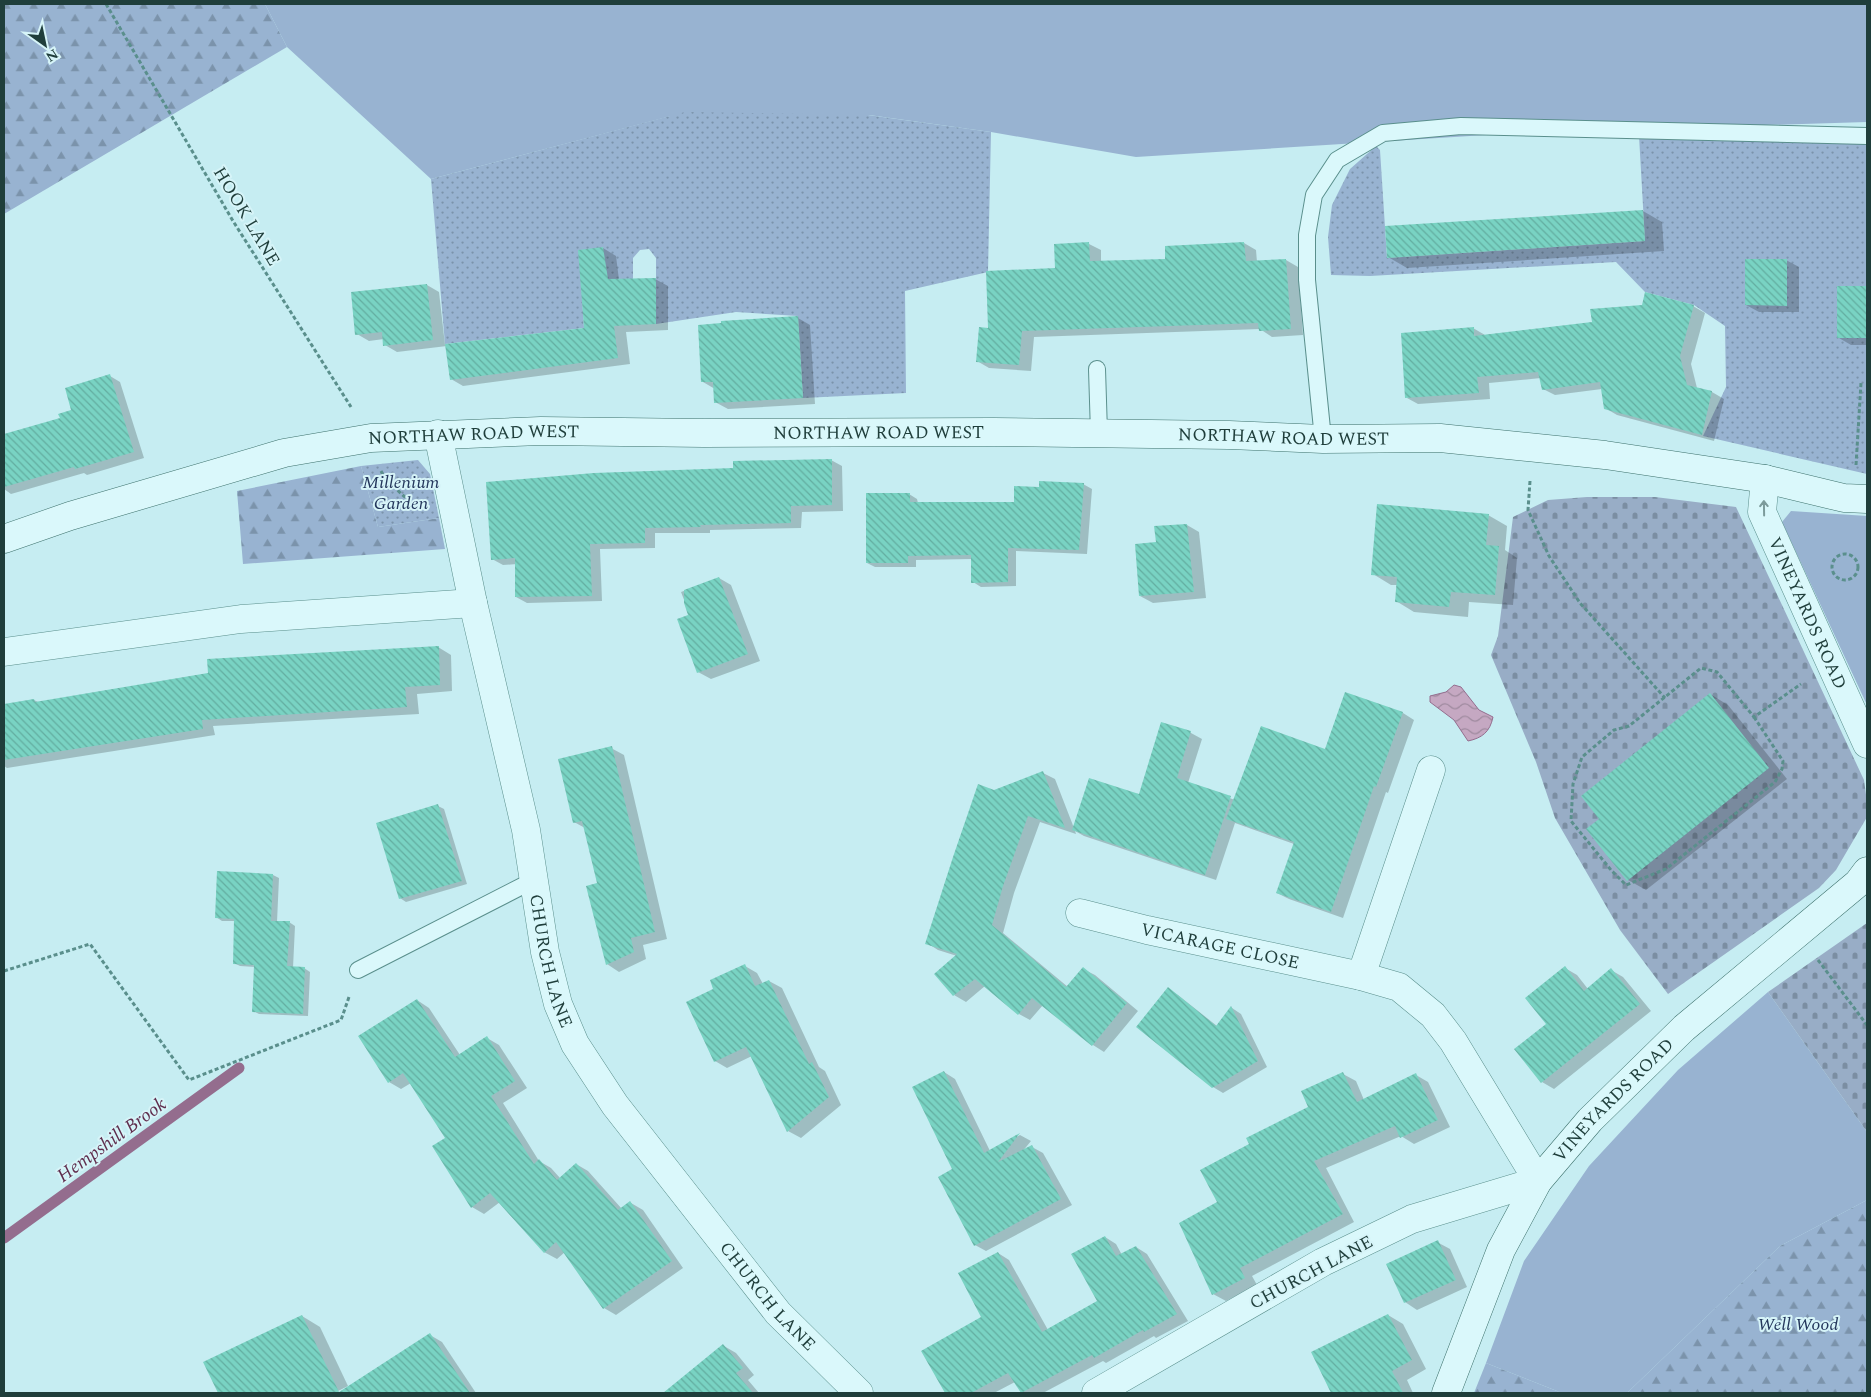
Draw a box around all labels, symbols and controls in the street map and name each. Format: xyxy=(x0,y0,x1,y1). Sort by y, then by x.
north arrow xyxy=(20,20,70,70)
text: N xyxy=(41,44,62,67)
street label: HOOK LANE xyxy=(206,161,287,271)
street label: NORTHAW ROAD WEST xyxy=(368,418,579,452)
street label: NORTHAW ROAD WEST xyxy=(773,419,984,447)
street label: NORTHAW ROAD WEST xyxy=(1178,421,1389,453)
park label: Millenium Garden xyxy=(362,469,440,517)
one-way arrow xyxy=(1759,500,1769,516)
street label: VINEYARDS ROAD xyxy=(1761,533,1853,694)
street label: CHURCH LANE xyxy=(522,892,580,1032)
street label: VICARAGE CLOSE xyxy=(1138,916,1302,976)
street label: VINEYARDS ROAD xyxy=(1546,1032,1680,1169)
water label: Hempshill Brook xyxy=(51,1090,173,1190)
street label: CHURCH LANE xyxy=(1245,1228,1378,1316)
street label: CHURCH LANE xyxy=(713,1236,822,1357)
park label: Well Wood xyxy=(1757,1311,1839,1338)

